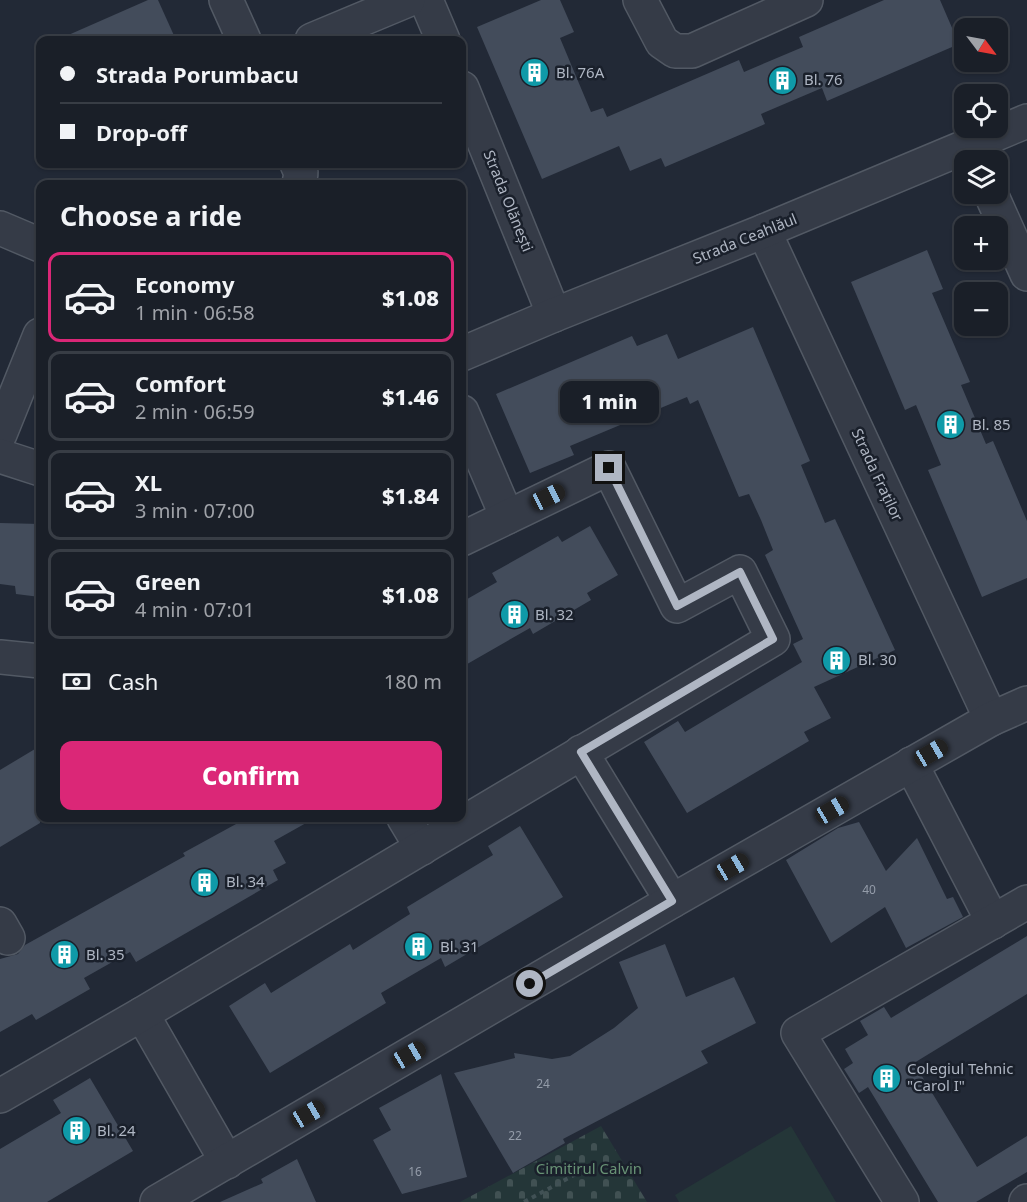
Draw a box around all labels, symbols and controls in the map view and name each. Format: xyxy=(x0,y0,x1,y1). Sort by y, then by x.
north arrow xyxy=(954,18,1008,72)
map controls xyxy=(954,18,1008,336)
building icon: Bl. 76A xyxy=(519,57,551,89)
text: Strada Porumbacu xyxy=(96,59,299,89)
place label: Bl. 76A xyxy=(556,62,605,82)
building icon: Bl. 76 xyxy=(767,64,799,96)
place label: Bl. 76 xyxy=(804,69,843,89)
button: locate xyxy=(954,84,1008,138)
text: Drop-off xyxy=(96,117,187,147)
street label: Strada Olănești xyxy=(479,147,538,254)
button: layers xyxy=(954,150,1008,204)
text: Choose a ride xyxy=(60,197,242,234)
street label: Strada Ceahlăul xyxy=(690,208,800,268)
button: + xyxy=(954,216,1008,270)
text: Economy xyxy=(135,269,234,299)
icon: car xyxy=(63,270,117,324)
text: $1.08 xyxy=(382,282,439,312)
button: − xyxy=(954,282,1008,336)
text: 1 min · 06:58 xyxy=(135,299,255,326)
text: Comfort xyxy=(135,368,226,398)
icon: car xyxy=(63,369,117,423)
text: $1.46 xyxy=(382,381,439,411)
callout: 1 min xyxy=(560,381,658,423)
text: 1 min xyxy=(582,388,637,415)
text: 2 min · 06:59 xyxy=(135,398,255,425)
building icon: Bl. 85 xyxy=(935,409,967,441)
place label: Bl. 85 xyxy=(972,414,1011,434)
street label: Strada Fraților xyxy=(848,425,908,524)
route end xyxy=(595,454,622,481)
text: XL xyxy=(135,467,162,497)
icon: car xyxy=(63,468,117,522)
text: $1.84 xyxy=(382,480,439,510)
car xyxy=(528,481,568,513)
text: 3 min · 07:00 xyxy=(135,497,255,524)
text: Green xyxy=(135,566,201,596)
icon: car xyxy=(63,567,117,621)
text: $1.08 xyxy=(382,579,439,609)
text: 4 min · 07:01 xyxy=(135,596,255,623)
building icon: Bl. 32 xyxy=(498,599,530,631)
place label: Bl. 32 xyxy=(535,604,574,624)
building icon: Bl. 30 xyxy=(821,644,853,676)
place label: Bl. 30 xyxy=(858,649,897,669)
icon: cash xyxy=(60,665,93,698)
text: Cash xyxy=(108,666,158,696)
text: 180 m xyxy=(384,668,442,695)
car xyxy=(911,736,951,770)
button: Confirm xyxy=(60,741,442,810)
car xyxy=(812,793,852,827)
car xyxy=(712,850,752,884)
building icon: Bl. 34 xyxy=(189,866,221,898)
place label: Bl. 34 xyxy=(226,871,265,891)
house number: 40 xyxy=(862,881,876,898)
building icon: Bl. 31 xyxy=(403,931,435,963)
place label: Bl. 31 xyxy=(440,936,479,956)
building icon: Bl. 35 xyxy=(49,939,81,971)
place label: Bl. 35 xyxy=(86,944,125,964)
route start xyxy=(516,970,543,997)
car xyxy=(389,1038,429,1072)
place label: Colegiul Tehnic "Carol I" xyxy=(907,1058,1013,1095)
building icon: Colegiul Tehnic "Carol I" xyxy=(870,1062,902,1094)
house number: 24 xyxy=(536,1075,550,1092)
car xyxy=(288,1097,328,1131)
building icon: Bl. 24 xyxy=(60,1115,92,1147)
place label: Bl. 24 xyxy=(97,1120,136,1140)
house number: 22 xyxy=(508,1127,522,1144)
park label: Cimitirul Calvin xyxy=(536,1158,642,1178)
house number: 16 xyxy=(408,1163,422,1180)

